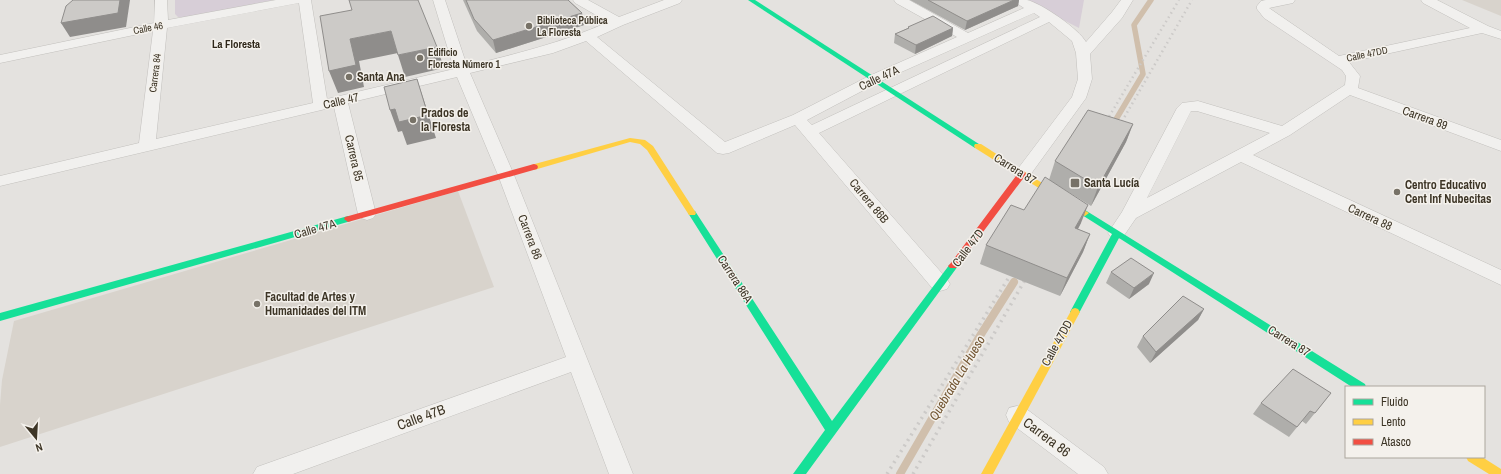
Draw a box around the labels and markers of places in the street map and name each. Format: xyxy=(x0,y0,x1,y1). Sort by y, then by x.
place label: Biblioteca Pública La Floresta xyxy=(537,14,608,39)
marker: Biblioteca Pública La Floresta xyxy=(524,21,534,31)
place label: Edificio Floresta Número 1 xyxy=(428,46,500,71)
marker: Edificio Floresta Número 1 xyxy=(415,53,425,63)
place label: Santa Ana xyxy=(357,69,405,85)
marker: Santa Ana xyxy=(344,72,354,82)
place label: Prados de la Floresta xyxy=(421,105,471,135)
marker: Prados de la Floresta xyxy=(408,115,418,125)
place label: Santa Lucía xyxy=(1084,175,1140,191)
marker: Santa Lucía xyxy=(1069,177,1081,189)
place label: Centro Educativo Cent Inf Nubecitas xyxy=(1405,177,1492,207)
marker: Centro Educativo Cent Inf Nubecitas xyxy=(1392,187,1402,197)
place label: Facultad de Artes y Humanidades del ITM xyxy=(265,289,366,319)
marker: Facultad de Artes y Humanidades del ITM xyxy=(252,299,262,309)

